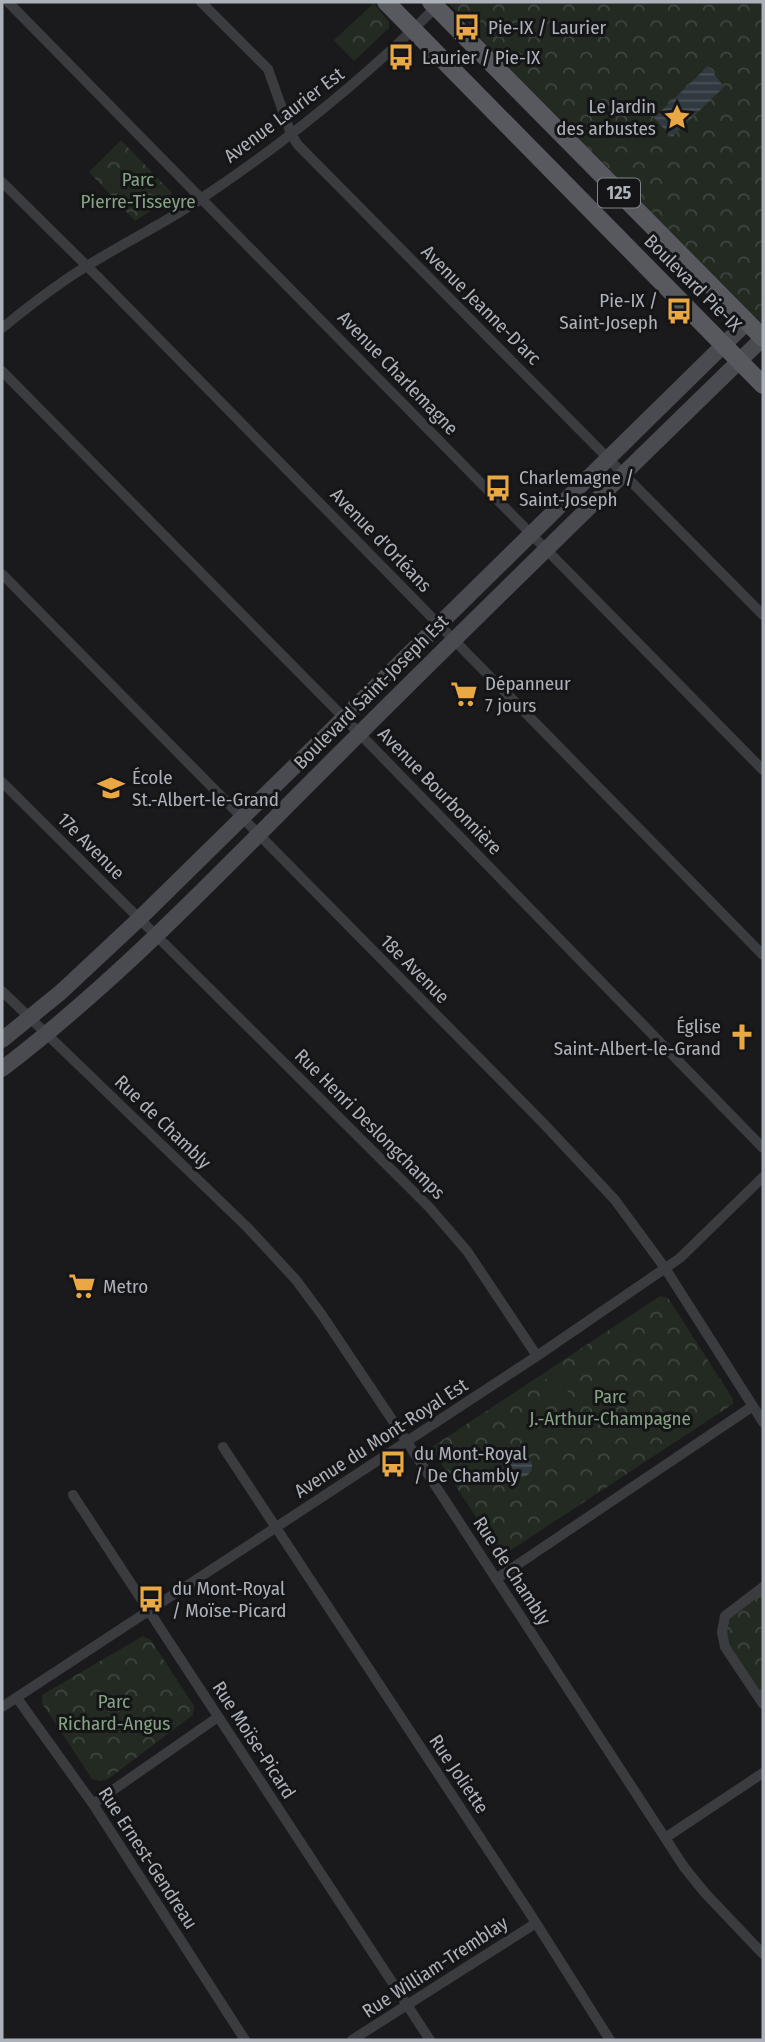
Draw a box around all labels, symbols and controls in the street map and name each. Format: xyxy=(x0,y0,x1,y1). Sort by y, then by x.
bus stop icon: Pie-IX / Laurier xyxy=(452,12,482,42)
place label: Pie-IX / Laurier xyxy=(488,16,607,39)
bus stop icon: Laurier / Pie-IX xyxy=(386,42,416,72)
place label: Laurier / Pie-IX xyxy=(422,46,541,69)
street label: Avenue Laurier Est xyxy=(220,62,349,168)
place label: Le Jardin des arbustes xyxy=(556,95,656,140)
place icon: Le Jardin des arbustes xyxy=(662,102,692,132)
park label: Parc Pierre-Tisseyre xyxy=(80,168,196,213)
road number: 125 xyxy=(598,178,640,208)
street label: Boulevard Pie-IX xyxy=(640,230,747,337)
street label: Avenue Jeanne-D'arc xyxy=(416,240,546,370)
place label: Pie-IX / Saint-Joseph xyxy=(559,289,658,334)
bus stop icon: Pie-IX / Saint-Joseph xyxy=(664,296,694,326)
street label: Avenue Charlemagne xyxy=(333,306,463,440)
place label: Charlemagne / Saint-Joseph xyxy=(519,466,634,511)
bus stop icon: Charlemagne / Saint-Joseph xyxy=(483,473,513,503)
street label: Avenue d'Orléans xyxy=(326,483,436,597)
street label: Boulevard Saint-Joseph Est xyxy=(289,609,454,774)
place label: Dépanneur 7 jours xyxy=(485,672,571,717)
supermarket icon: Dépanneur 7 jours xyxy=(449,679,479,709)
street label: Avenue Bourbonnière xyxy=(373,722,507,860)
place label: École St.-Albert-le-Grand xyxy=(132,766,279,811)
school or university icon: École St.-Albert-le-Grand xyxy=(96,773,126,803)
street label: 17e Avenue xyxy=(53,808,129,884)
street label: 18e Avenue xyxy=(376,930,454,1008)
place label: Église Saint-Albert-le-Grand xyxy=(554,1015,721,1060)
church icon: Église Saint-Albert-le-Grand xyxy=(727,1022,757,1052)
street label: Rue Henri Deslongchamps xyxy=(290,1044,450,1204)
street label: Rue de Chambly xyxy=(110,1070,216,1174)
supermarket icon: Metro xyxy=(67,1271,97,1301)
place label: Metro xyxy=(103,1275,148,1298)
street label: Avenue du Mont-Royal Est xyxy=(290,1373,473,1503)
park label: Parc J.-Arthur-Champagne xyxy=(529,1385,691,1430)
place label: du Mont-Royal / De Chambly xyxy=(414,1442,527,1487)
bus stop icon: du Mont-Royal / De Chambly xyxy=(378,1449,408,1479)
street label: Rue de Chambly xyxy=(468,1512,556,1630)
place label: du Mont-Royal / Moïse-Picard xyxy=(172,1577,286,1622)
bus stop icon: du Mont-Royal / Moïse-Picard xyxy=(136,1584,166,1614)
street label: Rue Moïse-Picard xyxy=(208,1677,300,1803)
park label: Parc Richard-Angus xyxy=(58,1690,170,1735)
street label: Rue Joliette xyxy=(424,1730,494,1818)
street label: Rue Ernest-Gendreau xyxy=(94,1783,202,1933)
street label: Rue William-Tremblay xyxy=(358,1911,512,2023)

